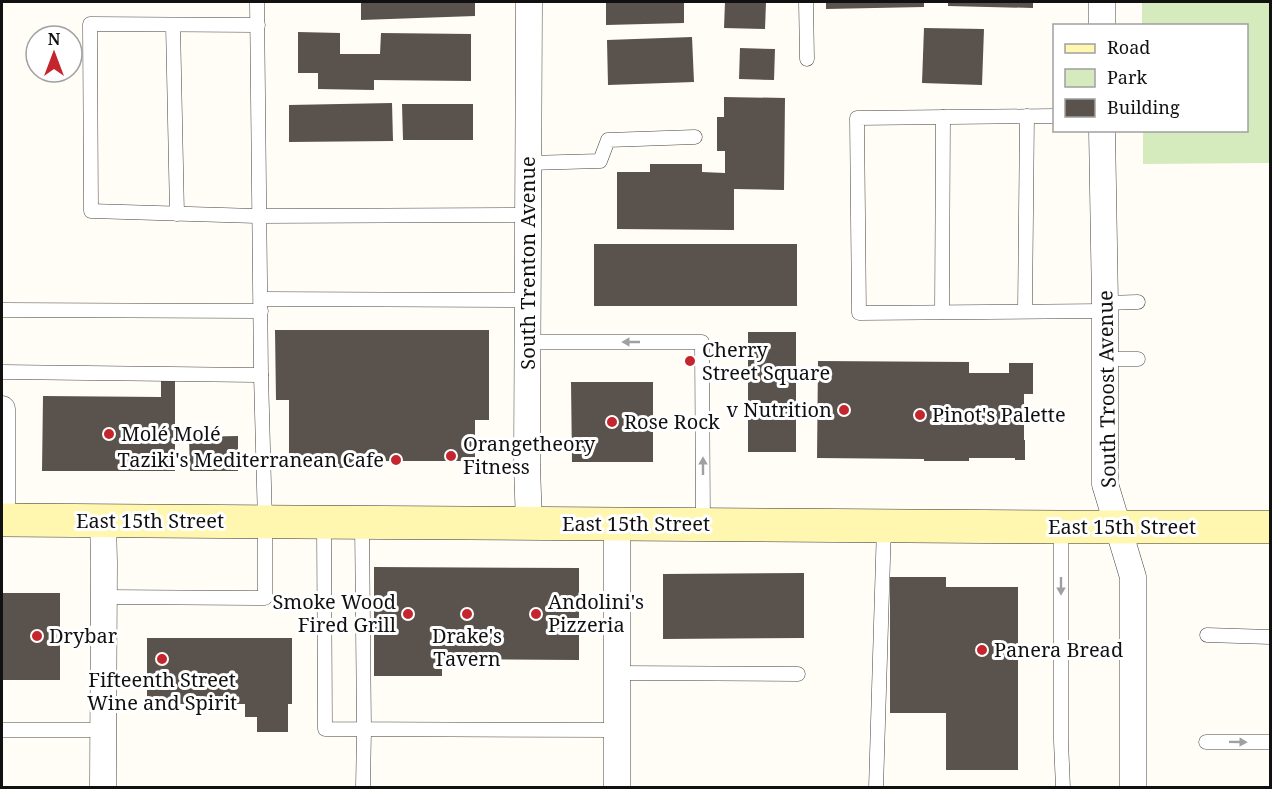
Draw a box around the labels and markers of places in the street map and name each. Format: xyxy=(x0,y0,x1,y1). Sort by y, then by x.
place label: Cherry Street Square xyxy=(702,336,830,386)
marker: Cherry Street Square xyxy=(683,354,697,368)
place label: v Nutrition xyxy=(727,396,832,423)
place label: Pinot's Palette xyxy=(932,401,1066,428)
marker: v Nutrition xyxy=(837,403,851,417)
place label: Rose Rock xyxy=(624,408,720,435)
marker: Pinot's Palette xyxy=(913,408,927,422)
marker: Rose Rock xyxy=(605,415,619,429)
place label: Molé Molé xyxy=(121,420,221,447)
marker: Molé Molé xyxy=(102,427,116,441)
place label: Orangetheory Fitness xyxy=(463,430,596,480)
place label: Taziki's Mediterranean Cafe xyxy=(118,446,384,473)
marker: Orangetheory Fitness xyxy=(444,449,458,463)
marker: Taziki's Mediterranean Cafe xyxy=(389,453,403,467)
place label: Smoke Wood Fired Grill xyxy=(272,588,396,638)
place label: Andolini's Pizzeria xyxy=(548,588,644,638)
marker: Smoke Wood Fired Grill xyxy=(401,607,415,621)
marker: Drake's Tavern xyxy=(460,607,474,621)
marker: Andolini's Pizzeria xyxy=(529,607,543,621)
place label: Drybar xyxy=(49,622,118,649)
place label: Drake's Tavern xyxy=(432,622,502,672)
marker: Drybar xyxy=(30,629,44,643)
place label: Panera Bread xyxy=(994,636,1123,663)
marker: Panera Bread xyxy=(975,643,989,657)
marker: Fifteenth Street Wine and Spirit xyxy=(155,652,169,666)
place label: Fifteenth Street Wine and Spirit xyxy=(87,666,237,716)

